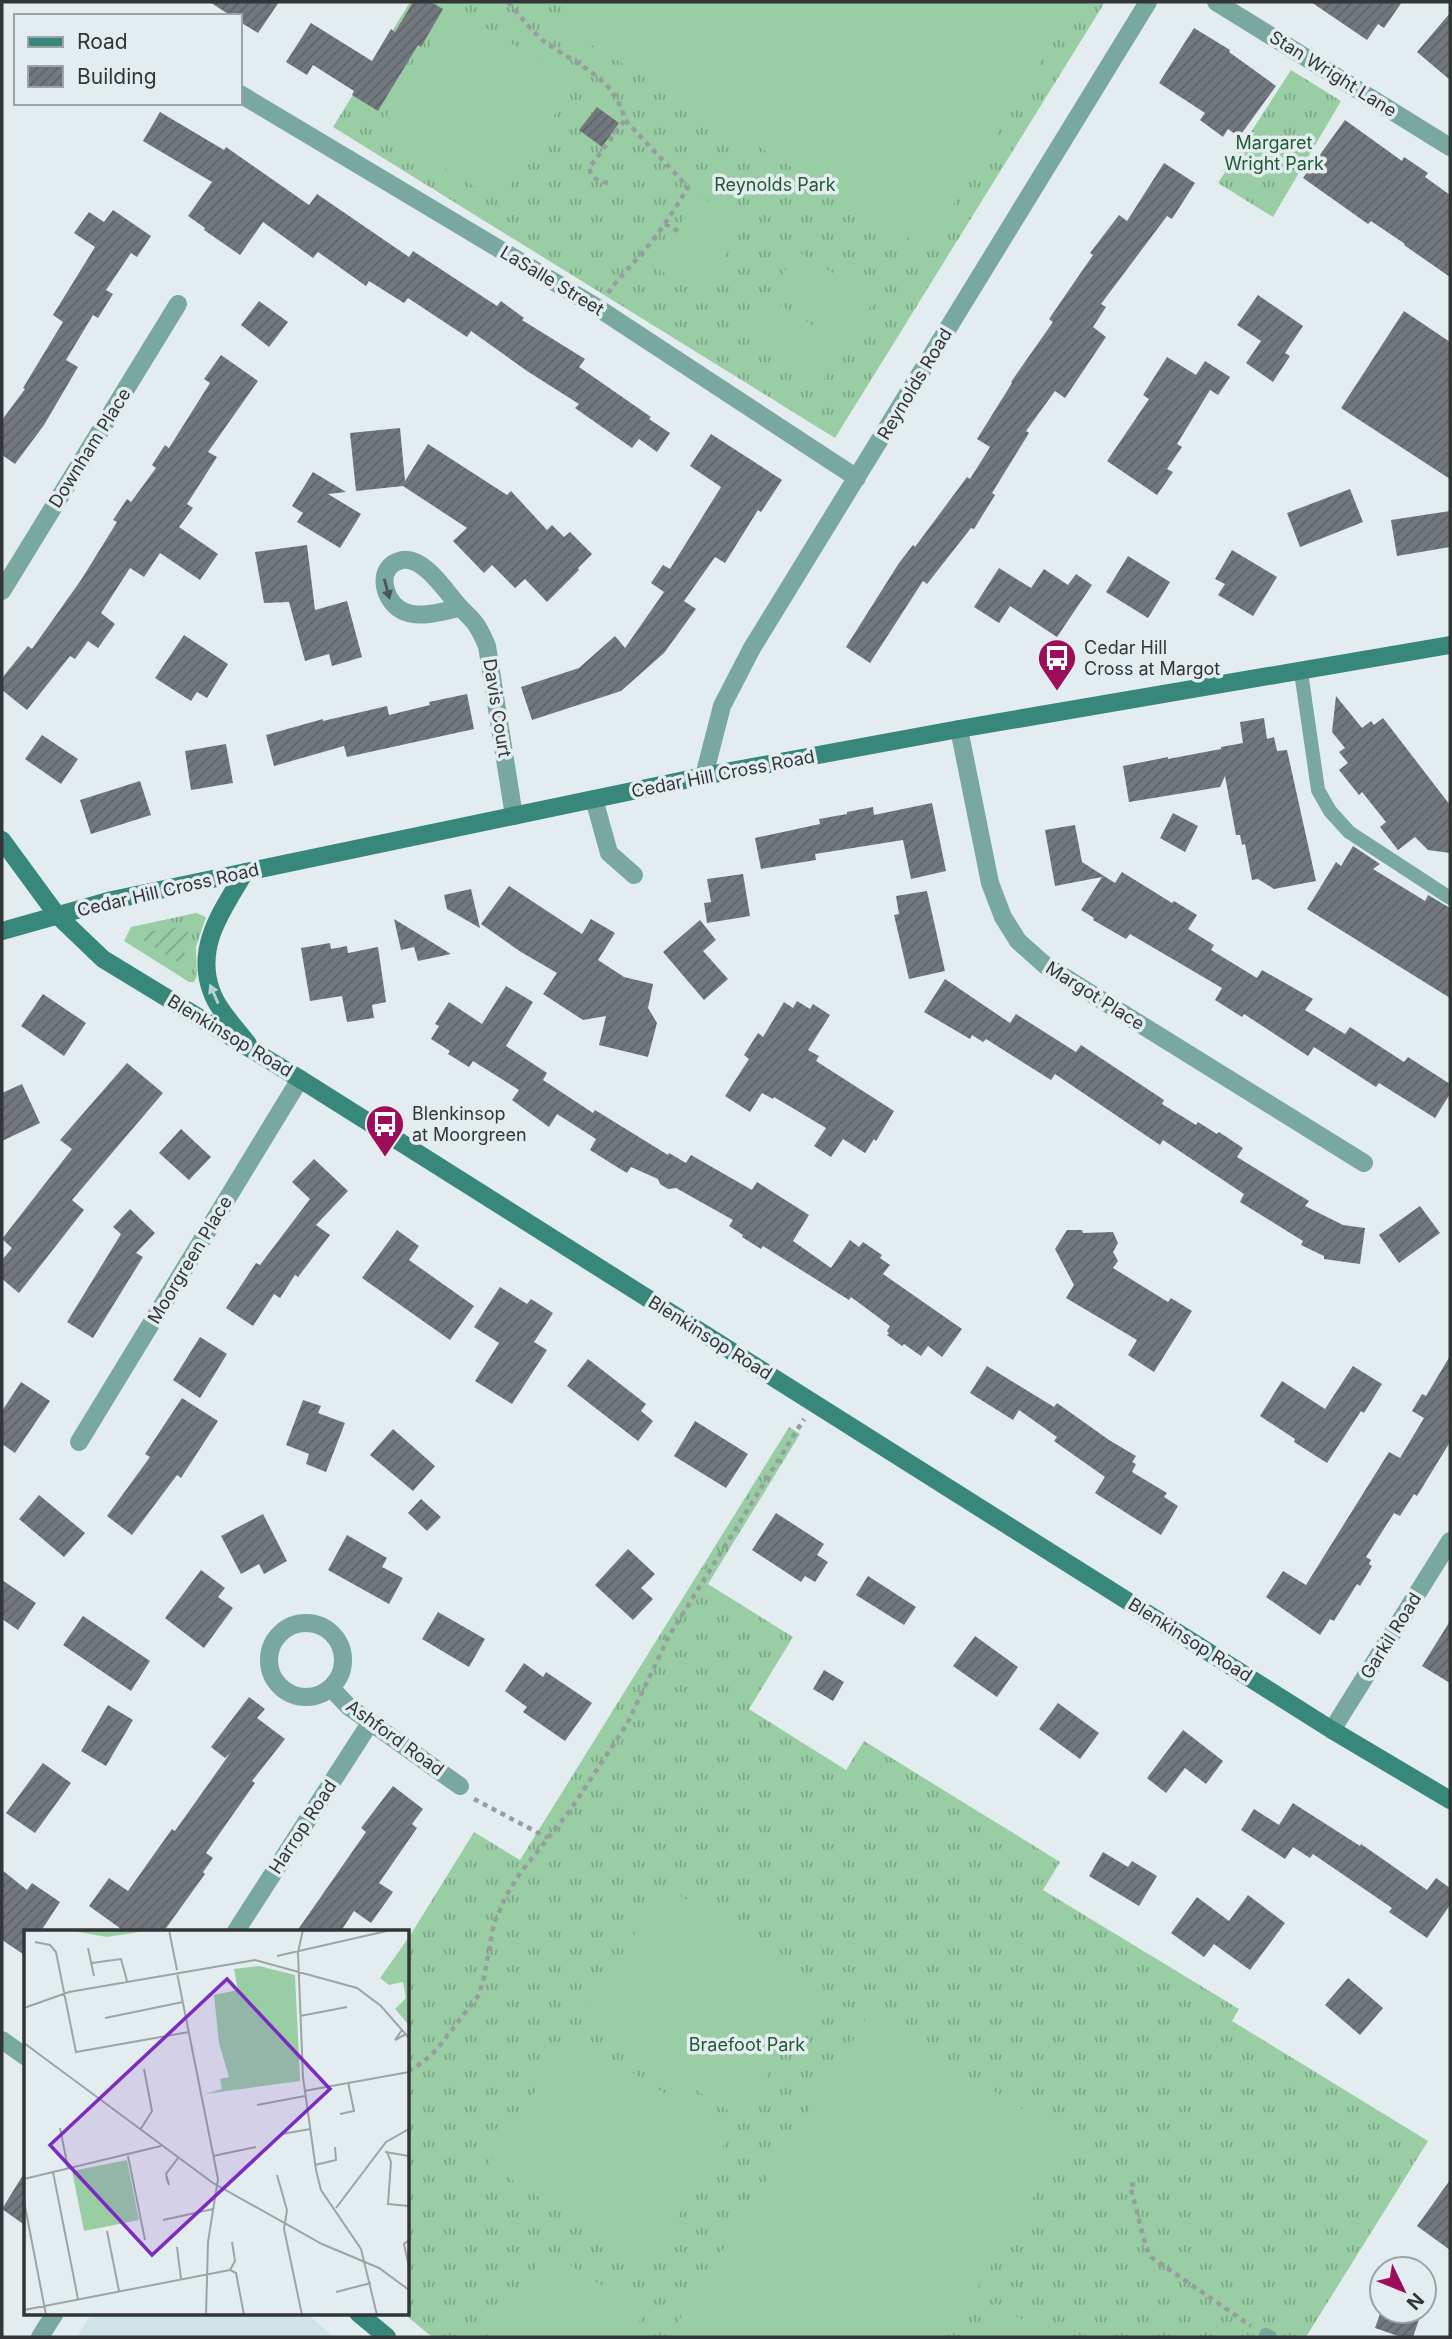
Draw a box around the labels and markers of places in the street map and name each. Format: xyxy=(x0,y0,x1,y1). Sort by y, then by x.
bus stop icon: Cedar Hill Cross at Margot xyxy=(1036,637,1078,692)
place label: Cedar Hill Cross at Margot xyxy=(1084,637,1220,679)
bus stop icon: Blenkinsop at Moorgreen xyxy=(364,1103,406,1158)
place label: Blenkinsop at Moorgreen xyxy=(412,1103,527,1145)

